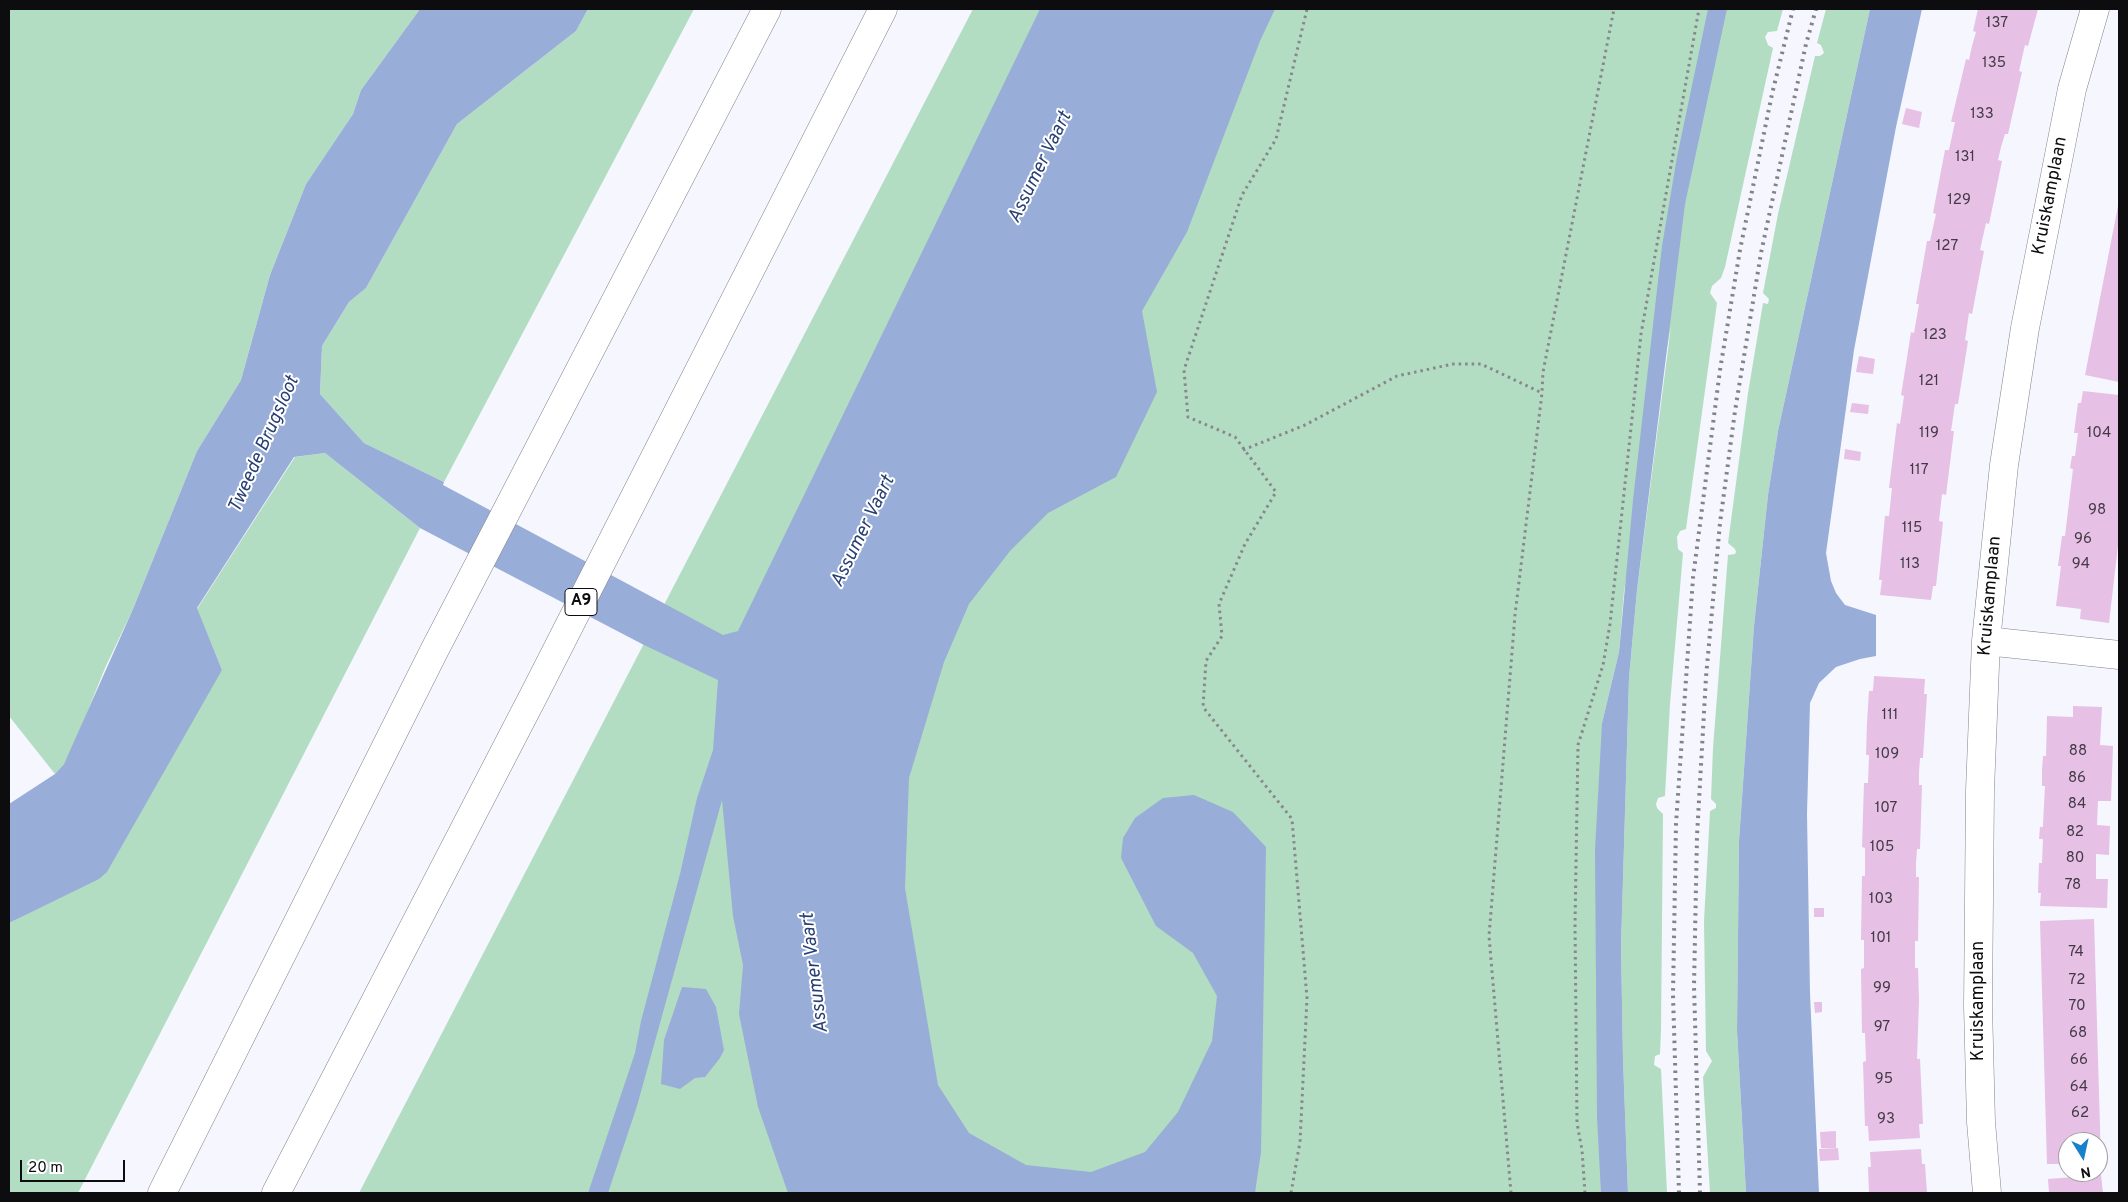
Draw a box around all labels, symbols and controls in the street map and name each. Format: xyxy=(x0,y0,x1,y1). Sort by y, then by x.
house number: 137 xyxy=(1986,15,2008,33)
house number: 135 xyxy=(1982,55,2006,73)
house number: 133 xyxy=(1970,106,1994,124)
water label: Assumer Vaart xyxy=(1004,109,1078,227)
street label: Kruiskamplaan xyxy=(2029,135,2073,257)
house number: 131 xyxy=(1955,149,1975,167)
house number: 129 xyxy=(1947,192,1971,210)
house number: 127 xyxy=(1936,238,1958,256)
house number: 123 xyxy=(1923,327,1947,345)
water label: Tweede Brugsloot xyxy=(225,373,305,517)
house number: 121 xyxy=(1919,373,1939,391)
house number: 119 xyxy=(1919,425,1939,443)
house number: 104 xyxy=(2087,425,2111,443)
house number: 117 xyxy=(1910,462,1928,480)
water label: Assumer Vaart xyxy=(827,473,901,591)
house number: 98 xyxy=(2088,502,2106,520)
house number: 115 xyxy=(1902,520,1922,538)
house number: 96 xyxy=(2074,531,2092,549)
street label: Kruiskamplaan xyxy=(1975,535,2007,657)
house number: 113 xyxy=(1900,556,1920,574)
house number: 94 xyxy=(2072,556,2090,574)
road number: A9 xyxy=(565,588,597,616)
house number: 111 xyxy=(1882,707,1898,725)
house number: 88 xyxy=(2069,743,2087,761)
house number: 109 xyxy=(1875,746,1899,764)
house number: 86 xyxy=(2068,770,2086,788)
house number: 84 xyxy=(2068,796,2086,814)
house number: 107 xyxy=(1875,800,1897,818)
house number: 82 xyxy=(2066,824,2084,842)
house number: 105 xyxy=(1870,839,1894,857)
house number: 80 xyxy=(2066,850,2084,868)
house number: 78 xyxy=(2065,877,2081,895)
house number: 103 xyxy=(1869,891,1893,909)
water label: Assumer Vaart xyxy=(797,912,835,1034)
house number: 101 xyxy=(1871,930,1891,948)
street label: Kruiskamplaan xyxy=(1968,941,1990,1061)
house number: 74 xyxy=(2068,944,2084,962)
house number: 72 xyxy=(2069,972,2085,990)
house number: 99 xyxy=(1873,980,1891,998)
house number: 70 xyxy=(2068,998,2086,1016)
house number: 97 xyxy=(1874,1019,1890,1037)
house number: 68 xyxy=(2069,1025,2087,1043)
house number: 66 xyxy=(2070,1052,2088,1070)
house number: 95 xyxy=(1875,1071,1893,1089)
house number: 64 xyxy=(2070,1079,2088,1097)
house number: 62 xyxy=(2071,1105,2089,1123)
house number: 93 xyxy=(1877,1111,1895,1129)
north arrow xyxy=(2058,1132,2108,1182)
scale bar xyxy=(22,1150,128,1182)
text: 20 m xyxy=(28,1159,63,1178)
text: N xyxy=(2079,1162,2092,1181)

